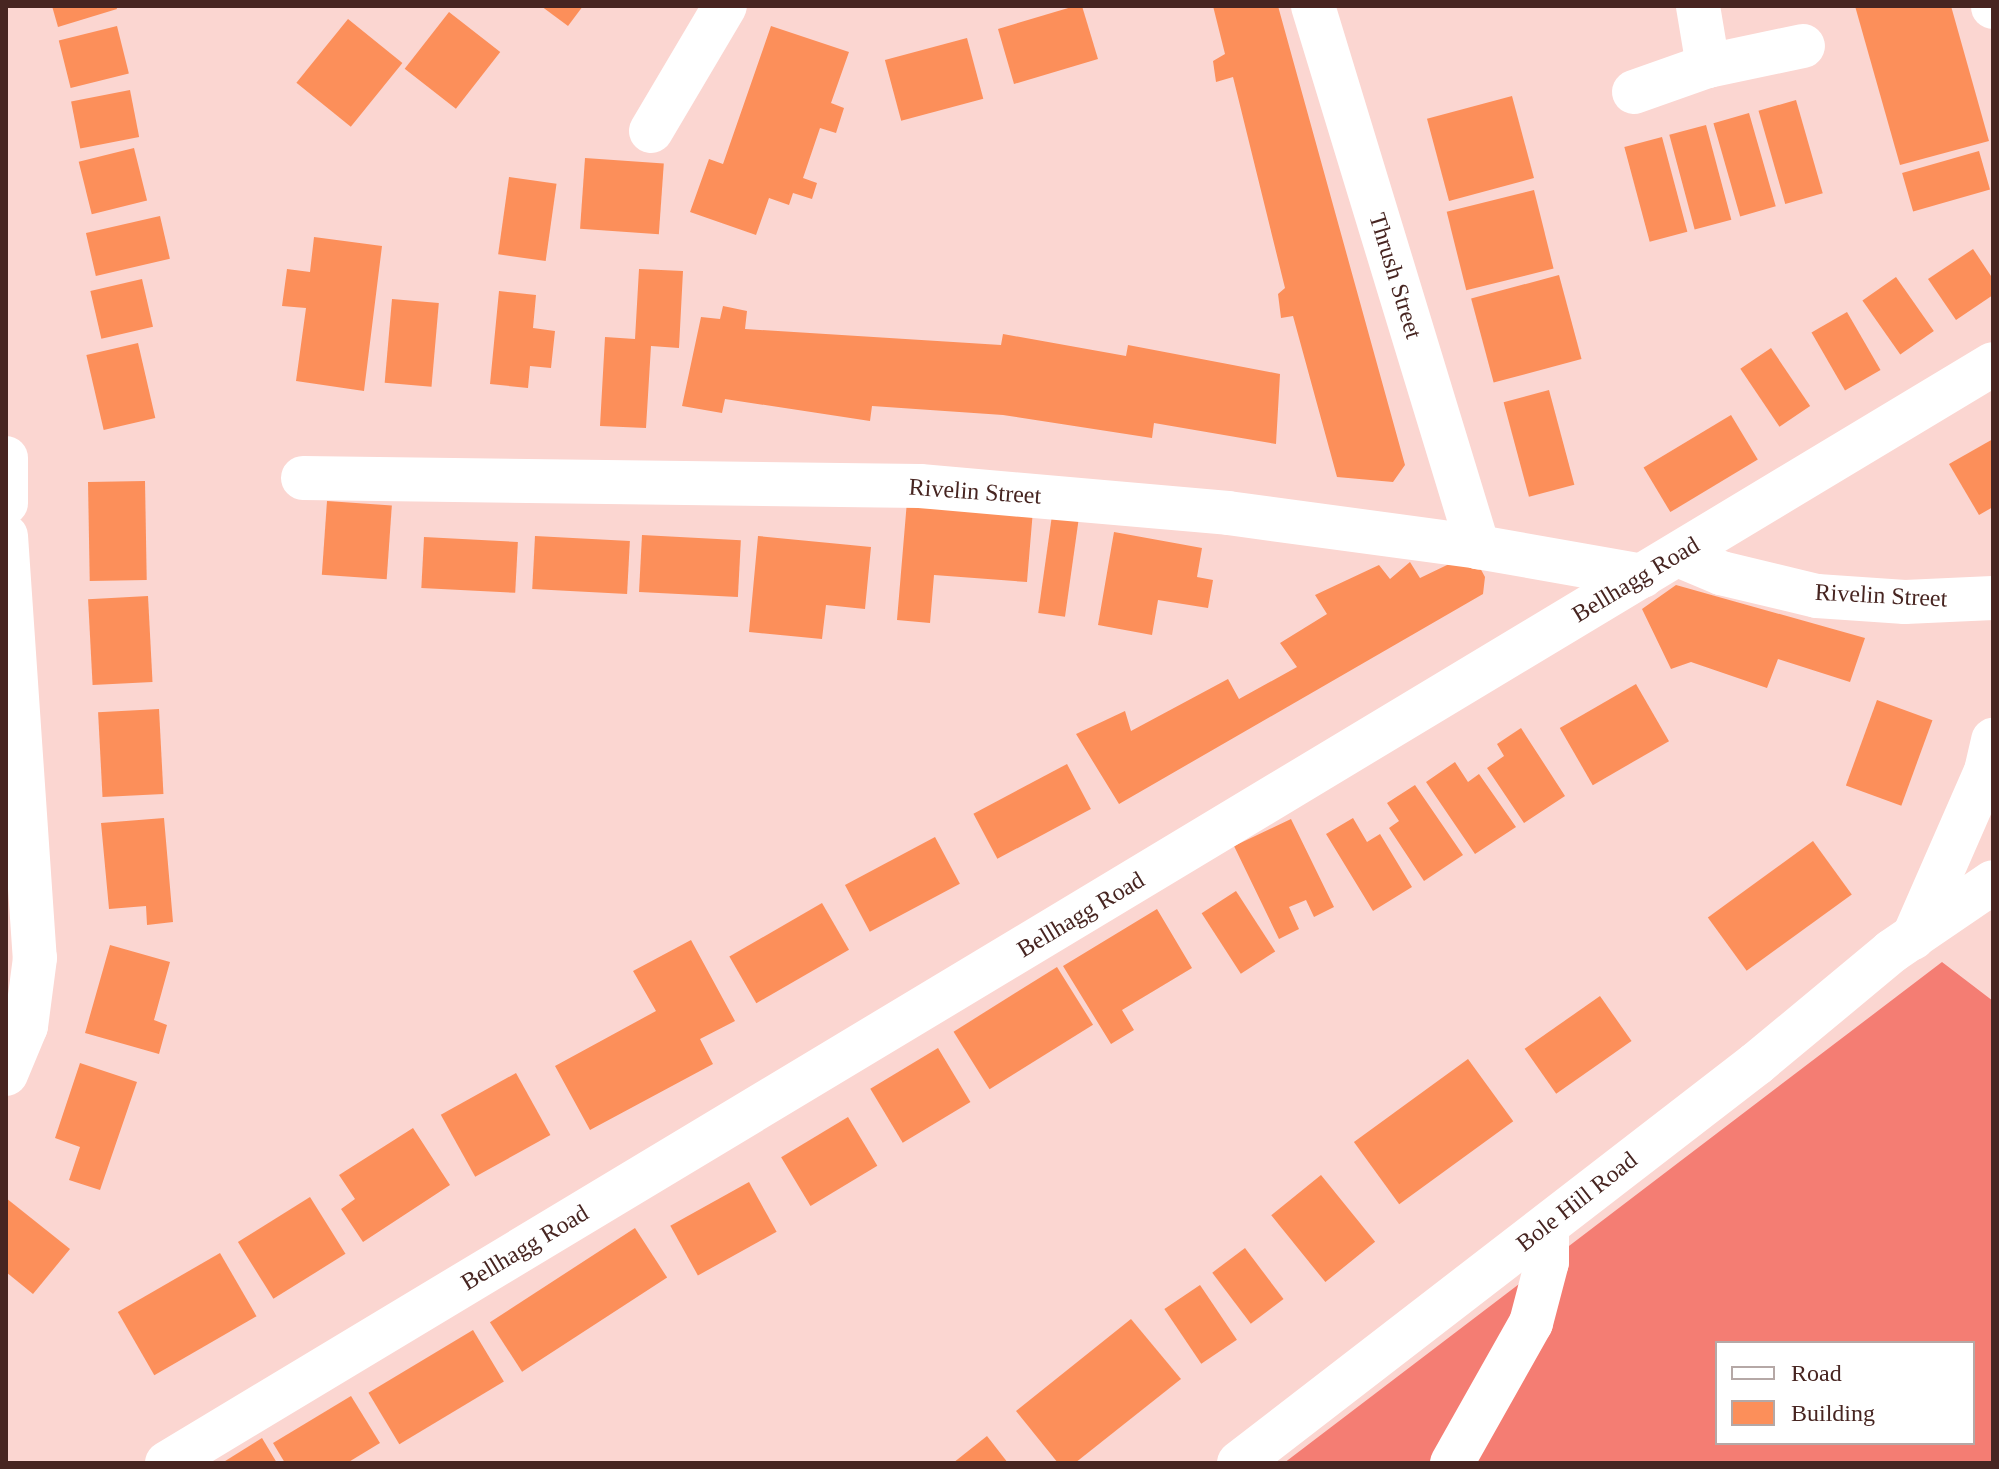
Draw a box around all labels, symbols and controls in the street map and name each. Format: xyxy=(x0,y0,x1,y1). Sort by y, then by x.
street label: Thrush Street xyxy=(1362,210,1428,342)
street label: Rivelin Street xyxy=(908,473,1042,511)
street label: Bellhagg Road xyxy=(1567,531,1705,629)
street label: Rivelin Street xyxy=(1814,578,1948,614)
street label: Bellhagg Road xyxy=(1012,866,1150,964)
street label: Bole Hill Road xyxy=(1511,1146,1643,1258)
street label: Bellhagg Road xyxy=(456,1199,594,1297)
legend xyxy=(1715,1341,1975,1445)
text: Road xyxy=(1791,1360,1842,1386)
text: Building xyxy=(1791,1400,1875,1426)

